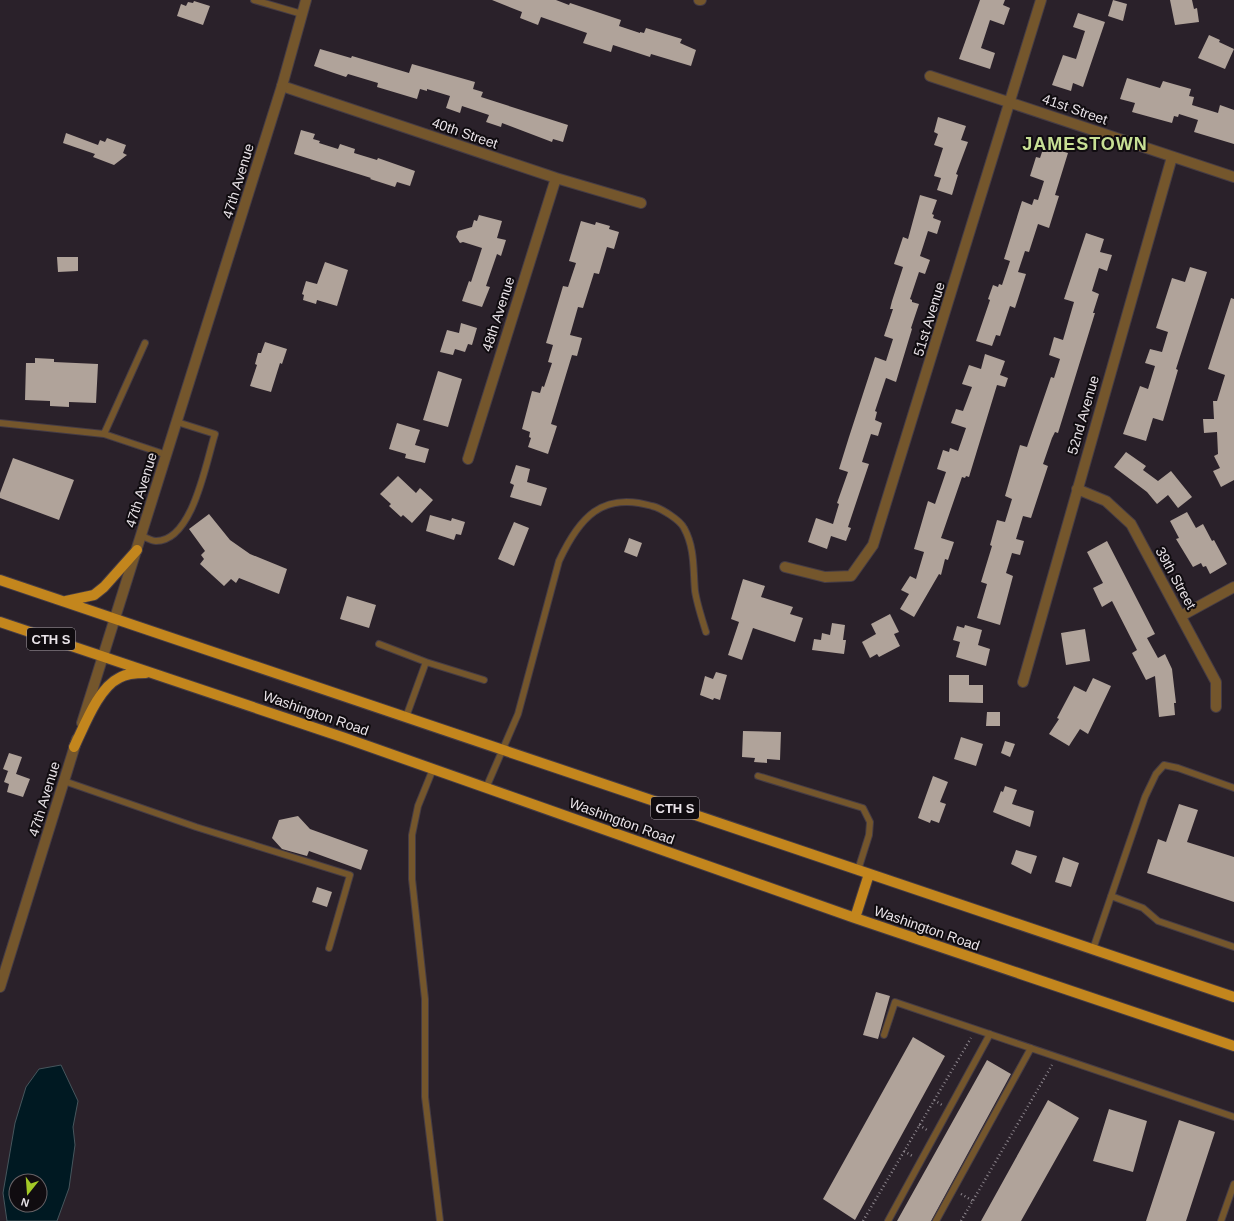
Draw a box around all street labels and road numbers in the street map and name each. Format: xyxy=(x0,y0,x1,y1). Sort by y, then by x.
street label: 41st Street xyxy=(1040,90,1110,128)
street label: 40th Street xyxy=(430,114,500,152)
street label: 47th Avenue xyxy=(219,141,257,220)
street label: 48th Avenue xyxy=(478,274,518,353)
street label: 51st Avenue xyxy=(910,280,948,358)
street label: 52nd Avenue xyxy=(1064,373,1102,456)
street label: 47th Avenue xyxy=(122,450,160,529)
street label: 39th Street xyxy=(1152,544,1200,612)
road number: CTH S xyxy=(27,628,75,650)
street label: Washington Road xyxy=(261,687,371,739)
street label: 47th Avenue xyxy=(25,759,63,838)
street label: Washington Road xyxy=(567,795,677,847)
road number: CTH S xyxy=(651,797,699,819)
street label: Washington Road xyxy=(872,902,982,954)

